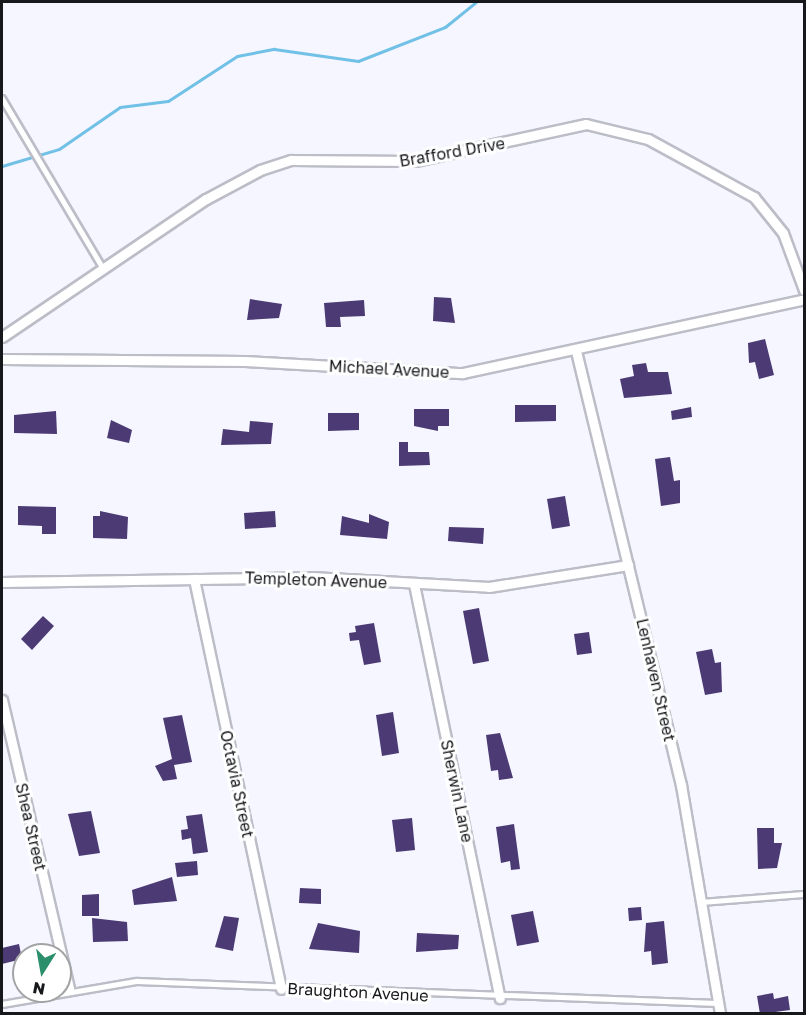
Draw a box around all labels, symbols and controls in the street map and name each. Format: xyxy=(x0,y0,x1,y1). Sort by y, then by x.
street label: Brafford Drive xyxy=(398,133,506,171)
street label: Michael Avenue xyxy=(328,356,450,382)
street label: Templeton Avenue xyxy=(245,568,387,592)
street label: Lenhaven Street xyxy=(633,617,679,743)
street label: Octavia Street xyxy=(216,729,258,839)
street label: Sherwin Lane xyxy=(437,738,477,844)
street label: Shea Street xyxy=(12,781,50,873)
north arrow xyxy=(12,943,72,1003)
text: N xyxy=(31,978,47,1000)
street label: Braughton Avenue xyxy=(287,979,429,1005)

